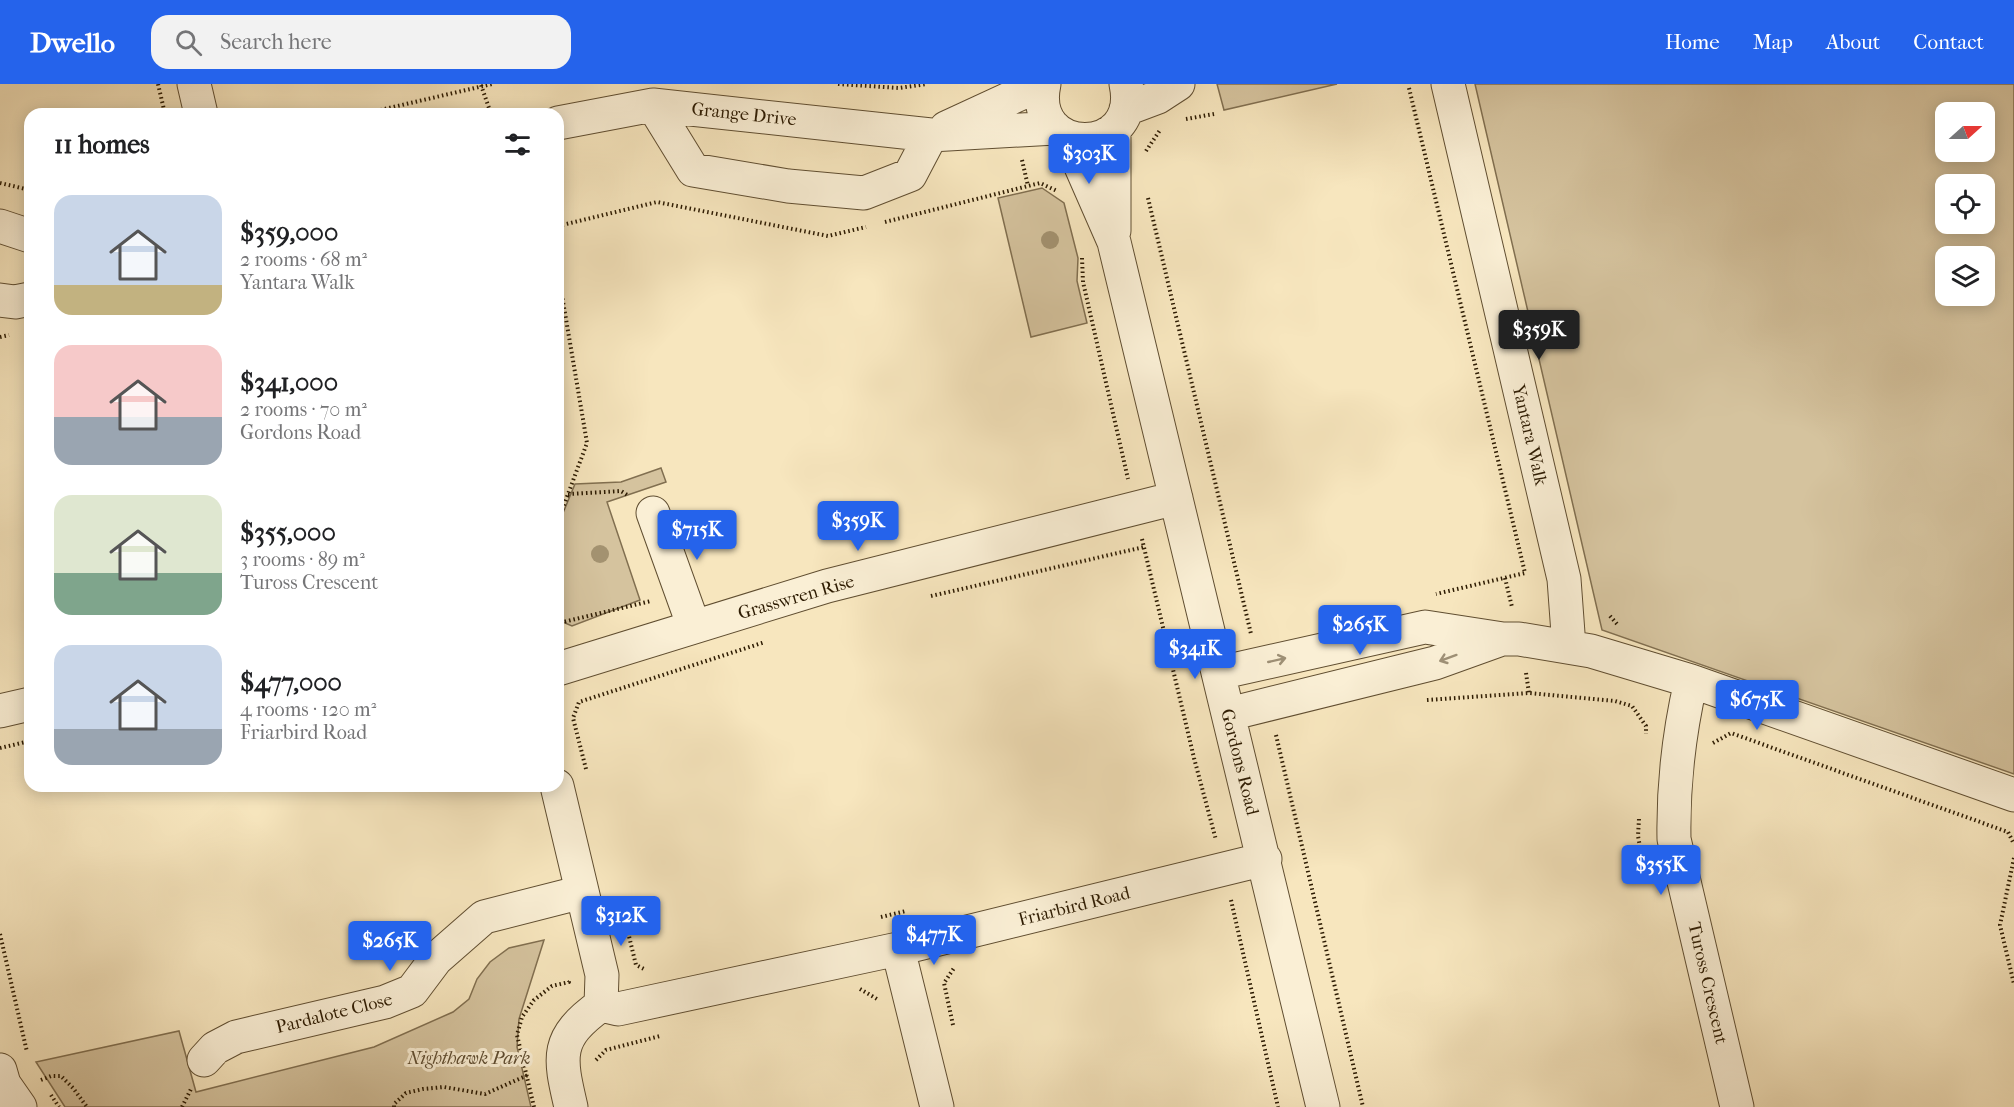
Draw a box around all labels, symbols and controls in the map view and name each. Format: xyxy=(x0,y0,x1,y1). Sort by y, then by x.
search box xyxy=(151,15,571,69)
text: Dwello xyxy=(30,26,115,59)
icon: search xyxy=(172,26,205,59)
text: Search here xyxy=(220,29,332,55)
text: Home xyxy=(1665,30,1720,54)
text: Map xyxy=(1753,30,1793,54)
text: About xyxy=(1826,30,1880,54)
text: Contact xyxy=(1913,30,1984,54)
street label: Grange Drive xyxy=(690,99,798,130)
north arrow xyxy=(1935,102,1995,162)
map controls xyxy=(1935,102,1995,306)
icon: filters xyxy=(501,128,534,161)
text: 11 homes xyxy=(54,129,150,160)
pin: $303K xyxy=(1047,134,1131,185)
text: $303K xyxy=(1063,142,1116,165)
button: locate xyxy=(1935,174,1995,234)
text: $359,000 xyxy=(240,217,338,248)
icon: home xyxy=(102,219,174,291)
button: layers xyxy=(1935,246,1995,306)
text: 2 rooms · 68 m² xyxy=(240,248,367,271)
text: Yantara Walk xyxy=(240,271,355,294)
pin: $359K xyxy=(1497,310,1581,361)
text: $359K xyxy=(1513,318,1565,341)
text: $341,000 xyxy=(240,367,338,398)
icon: home xyxy=(102,369,174,441)
street label: Yantara Walk xyxy=(1507,382,1551,488)
text: 2 rooms · 70 m² xyxy=(240,398,367,421)
text: Gordons Road xyxy=(240,421,361,444)
pin: $359K xyxy=(816,501,900,552)
text: $359K xyxy=(832,509,884,532)
pin: $715K xyxy=(655,510,739,561)
text: $355,000 xyxy=(240,517,336,548)
text: $715K xyxy=(672,518,722,541)
icon: home xyxy=(102,519,174,591)
text: 3 rooms · 89 m² xyxy=(240,548,365,571)
text: Tuross Crescent xyxy=(240,571,378,594)
street label: Grasswren Rise xyxy=(736,571,857,624)
pin: $265K xyxy=(1318,605,1402,656)
text: $265K xyxy=(1332,613,1388,636)
pin: $341K xyxy=(1153,629,1237,680)
text: $341K xyxy=(1169,637,1221,660)
one-way arrow xyxy=(1266,654,1286,665)
one-way arrow xyxy=(1439,654,1458,665)
text: $477,000 xyxy=(240,667,342,698)
icon: home xyxy=(102,669,174,741)
pin: $675K xyxy=(1715,680,1799,731)
text: $675K xyxy=(1730,688,1784,711)
text: 4 rooms · 120 m² xyxy=(240,698,376,721)
street label: Gordons Road xyxy=(1216,707,1263,818)
text: Friarbird Road xyxy=(240,721,367,744)
pin: $355K xyxy=(1619,845,1703,896)
text: $355K xyxy=(1636,853,1686,876)
street label: Friarbird Road xyxy=(1016,882,1132,931)
pin: $312K xyxy=(579,896,663,947)
text: $312K xyxy=(595,904,647,927)
pin: $477K xyxy=(892,915,976,966)
street label: Tuross Crescent xyxy=(1683,920,1732,1047)
pin: $265K xyxy=(348,921,432,972)
text: $477K xyxy=(906,923,962,946)
text: $265K xyxy=(362,929,418,952)
street label: Pardalote Close xyxy=(274,989,395,1038)
park label: Nighthawk Park xyxy=(407,1048,530,1069)

